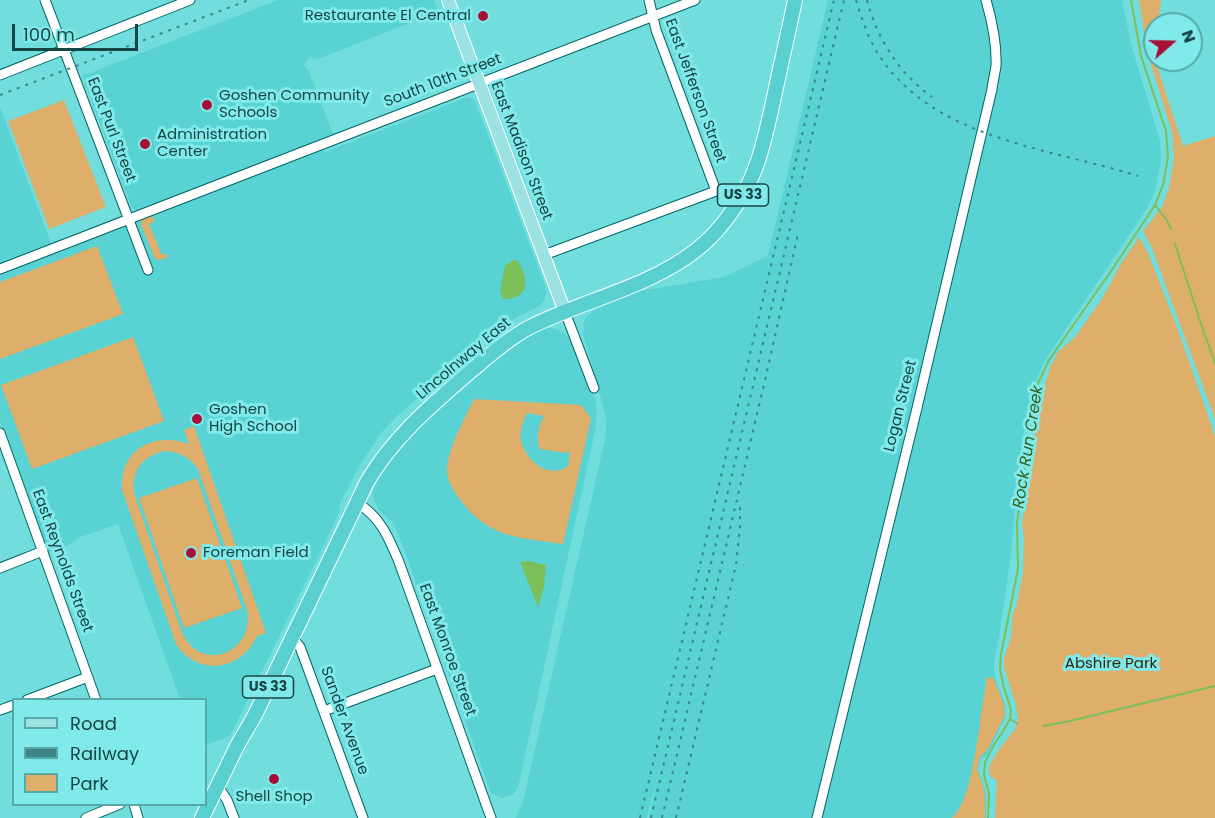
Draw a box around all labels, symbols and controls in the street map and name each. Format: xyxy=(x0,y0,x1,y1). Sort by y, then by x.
place label: Restaurante El Central xyxy=(305,7,471,25)
marker: Restaurante El Central xyxy=(476,9,490,23)
scale bar xyxy=(15,12,141,50)
north arrow xyxy=(1143,12,1203,72)
street label: East Jefferson Street xyxy=(661,16,729,166)
text: 100 m xyxy=(23,22,75,47)
text: N xyxy=(1176,27,1201,46)
street label: South 10th Street xyxy=(382,50,504,112)
street label: East Purl Street xyxy=(83,75,139,185)
street label: East Madison Street xyxy=(486,79,556,223)
place label: Goshen Community Schools xyxy=(219,87,369,122)
marker: Goshen Community Schools xyxy=(200,98,214,112)
place label: Administration Center xyxy=(157,126,267,161)
marker: Administration Center xyxy=(138,137,152,151)
road number: US 33 xyxy=(718,184,768,206)
street label: Lincolnway East xyxy=(413,314,515,404)
street label: Logan Street xyxy=(881,358,921,454)
water label: Rock Run Creek xyxy=(1010,384,1048,510)
place label: Goshen High School xyxy=(209,401,297,436)
marker: Goshen High School xyxy=(190,412,204,426)
street label: East Reynolds Street xyxy=(28,487,96,635)
place label: Foreman Field xyxy=(203,544,309,562)
marker: Foreman Field xyxy=(184,546,198,560)
street label: East Monroe Street xyxy=(415,581,479,719)
park label: Abshire Park xyxy=(1065,655,1157,673)
street label: Sander Avenue xyxy=(316,664,372,778)
road number: US 33 xyxy=(242,676,294,698)
legend xyxy=(12,698,207,806)
text: Road xyxy=(70,711,117,736)
text: Railway xyxy=(70,741,139,766)
text: Park xyxy=(70,771,109,796)
marker: Shell Shop xyxy=(267,772,281,786)
place label: Shell Shop xyxy=(235,788,313,806)

